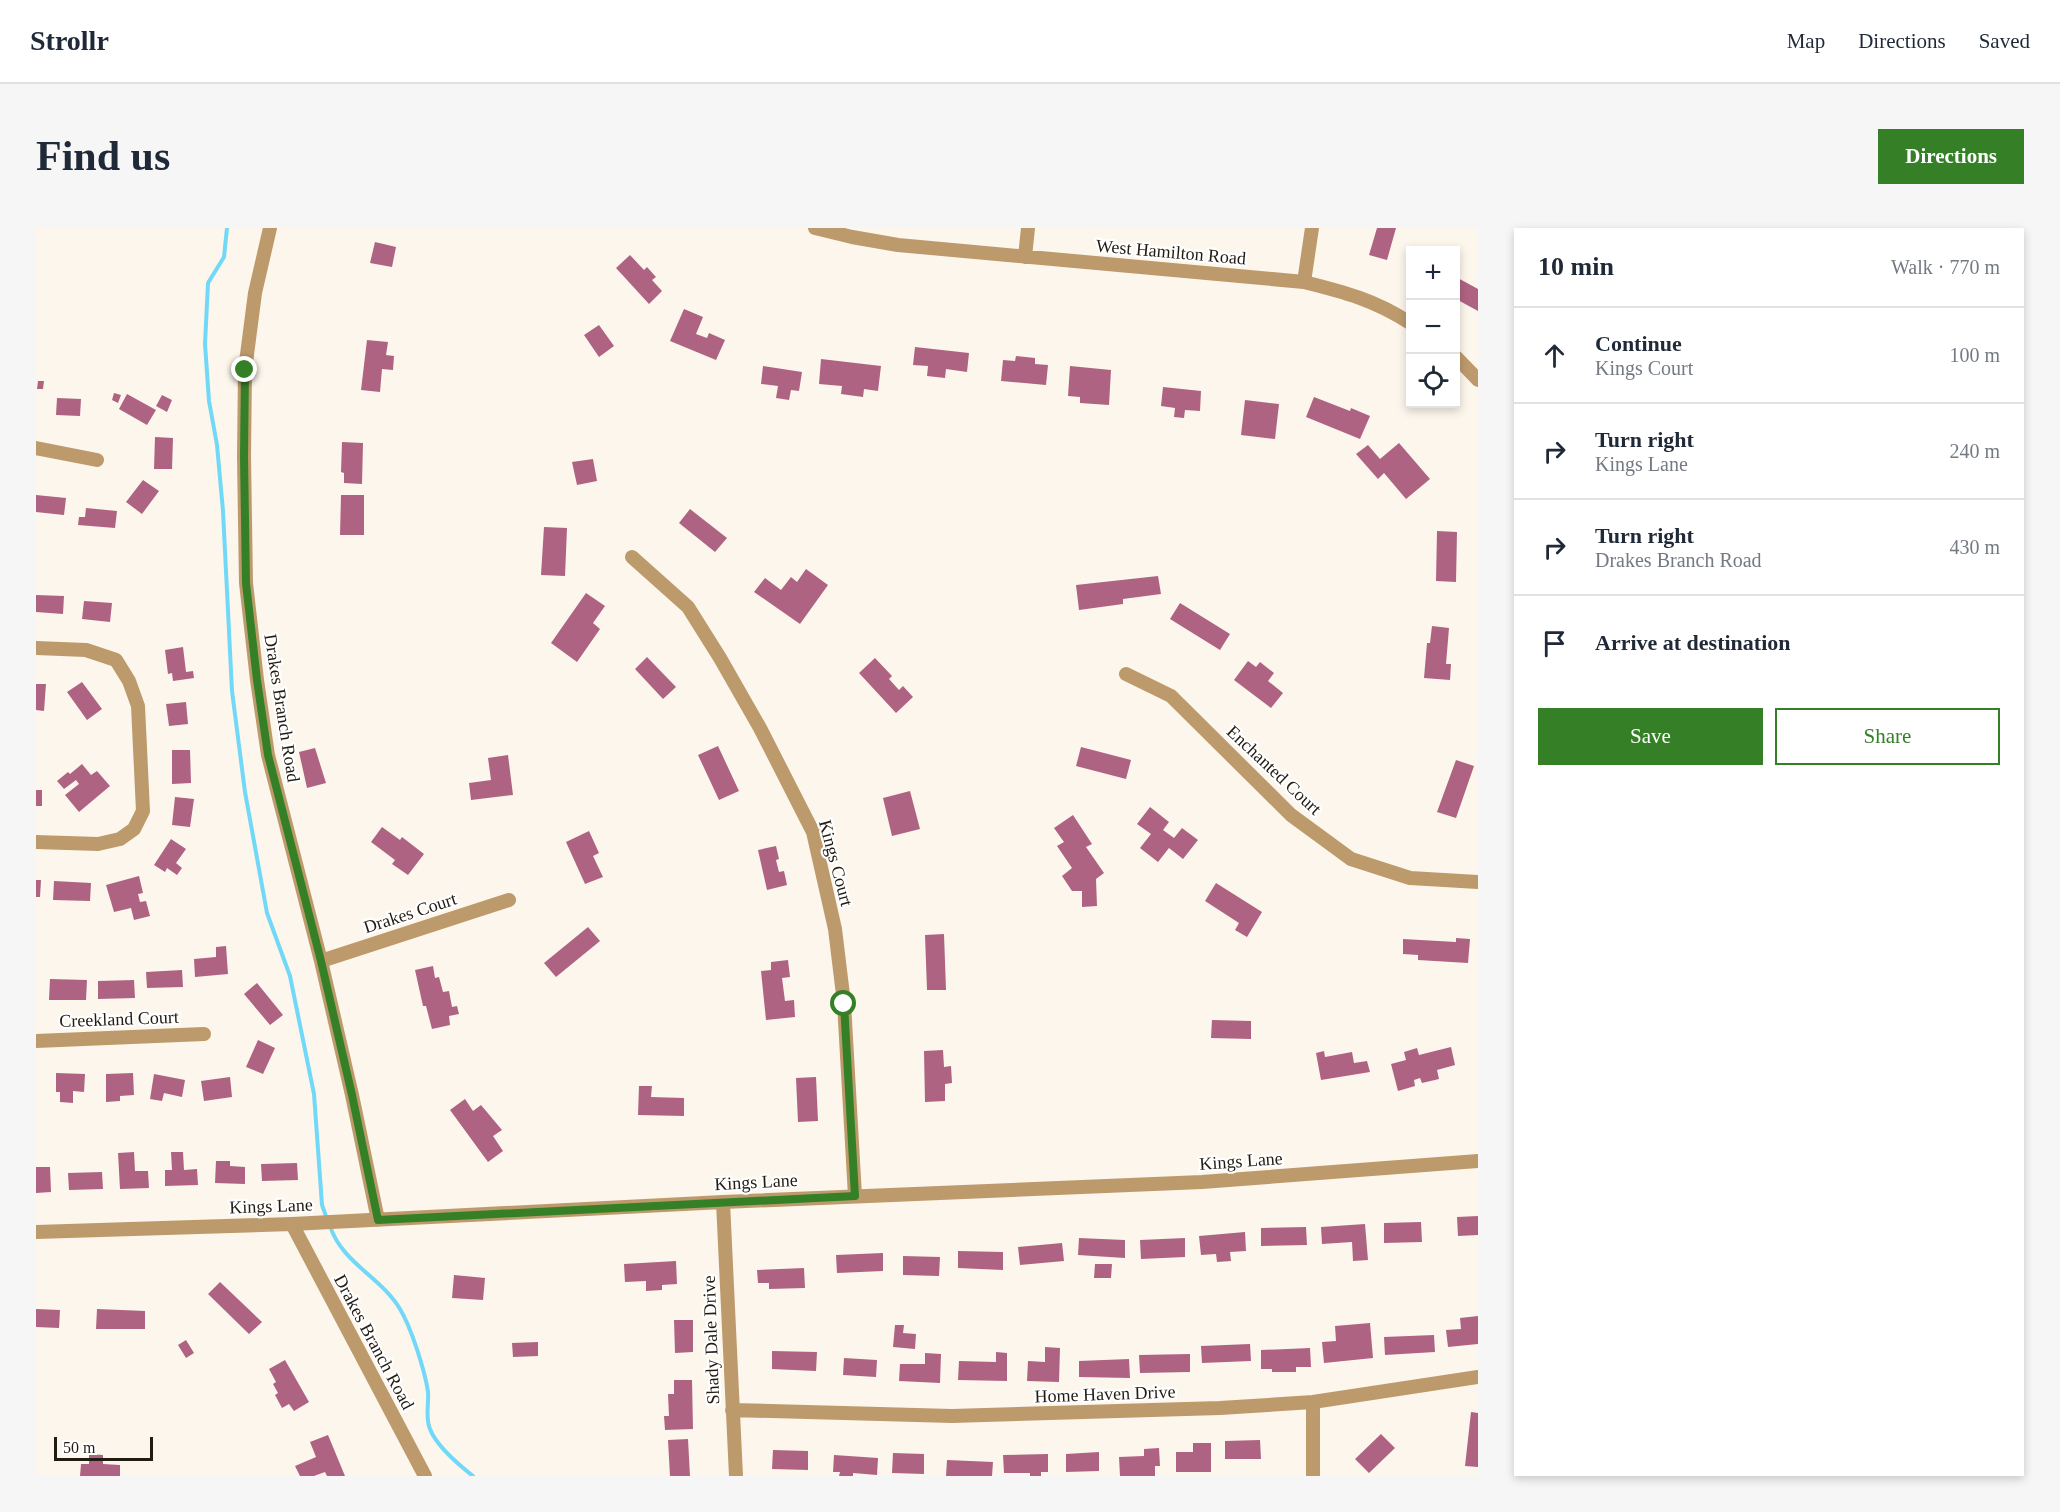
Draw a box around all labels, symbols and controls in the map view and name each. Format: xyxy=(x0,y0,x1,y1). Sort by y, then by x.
text: Strollr xyxy=(30,25,109,56)
text: Map xyxy=(1787,29,1825,53)
text: Directions xyxy=(1858,29,1946,53)
text: Saved xyxy=(1979,29,2030,53)
button: Directions xyxy=(1878,129,2024,184)
text: Find us xyxy=(36,133,170,179)
street label: West Hamilton Road xyxy=(1095,235,1247,269)
map controls xyxy=(1406,246,1460,408)
button: + xyxy=(1406,246,1460,300)
text: 10 min xyxy=(1538,252,1614,281)
text: Walk · 770 m xyxy=(1891,256,2000,278)
button: − xyxy=(1406,300,1460,354)
text: Continue xyxy=(1595,331,1682,356)
icon: ahead xyxy=(1538,339,1571,372)
text: 100 m xyxy=(1949,344,2000,366)
button: locate xyxy=(1406,354,1460,408)
route end xyxy=(231,356,257,382)
text: Kings Court xyxy=(1595,357,1693,379)
text: Turn right xyxy=(1595,427,1694,452)
icon: right xyxy=(1538,435,1571,468)
text: 240 m xyxy=(1949,440,2000,462)
text: Kings Lane xyxy=(1595,453,1688,475)
text: Turn right xyxy=(1595,523,1694,548)
icon: right xyxy=(1538,531,1571,564)
text: 430 m xyxy=(1949,536,2000,558)
text: Drakes Branch Road xyxy=(1595,549,1762,571)
icon: arrive xyxy=(1538,627,1571,660)
text: Arrive at destination xyxy=(1595,630,1791,655)
street label: Drakes Branch Road xyxy=(260,632,304,784)
button: Save xyxy=(1538,708,1763,765)
button: Share xyxy=(1775,708,2000,765)
street label: Enchanted Court xyxy=(1223,721,1325,819)
street label: Kings Court xyxy=(815,818,857,908)
street label: Drakes Court xyxy=(361,889,459,937)
route start xyxy=(830,990,856,1016)
street label: Creekland Court xyxy=(59,1007,179,1031)
street label: Kings Lane xyxy=(1199,1148,1283,1174)
street label: Kings Lane xyxy=(714,1170,798,1194)
street label: Kings Lane xyxy=(229,1195,313,1217)
street label: Drakes Branch Road xyxy=(330,1271,418,1413)
street label: Shady Dale Drive xyxy=(699,1275,723,1405)
street label: Home Haven Drive xyxy=(1034,1382,1176,1406)
scale bar xyxy=(54,1434,153,1462)
text: 50 m xyxy=(63,1439,95,1456)

